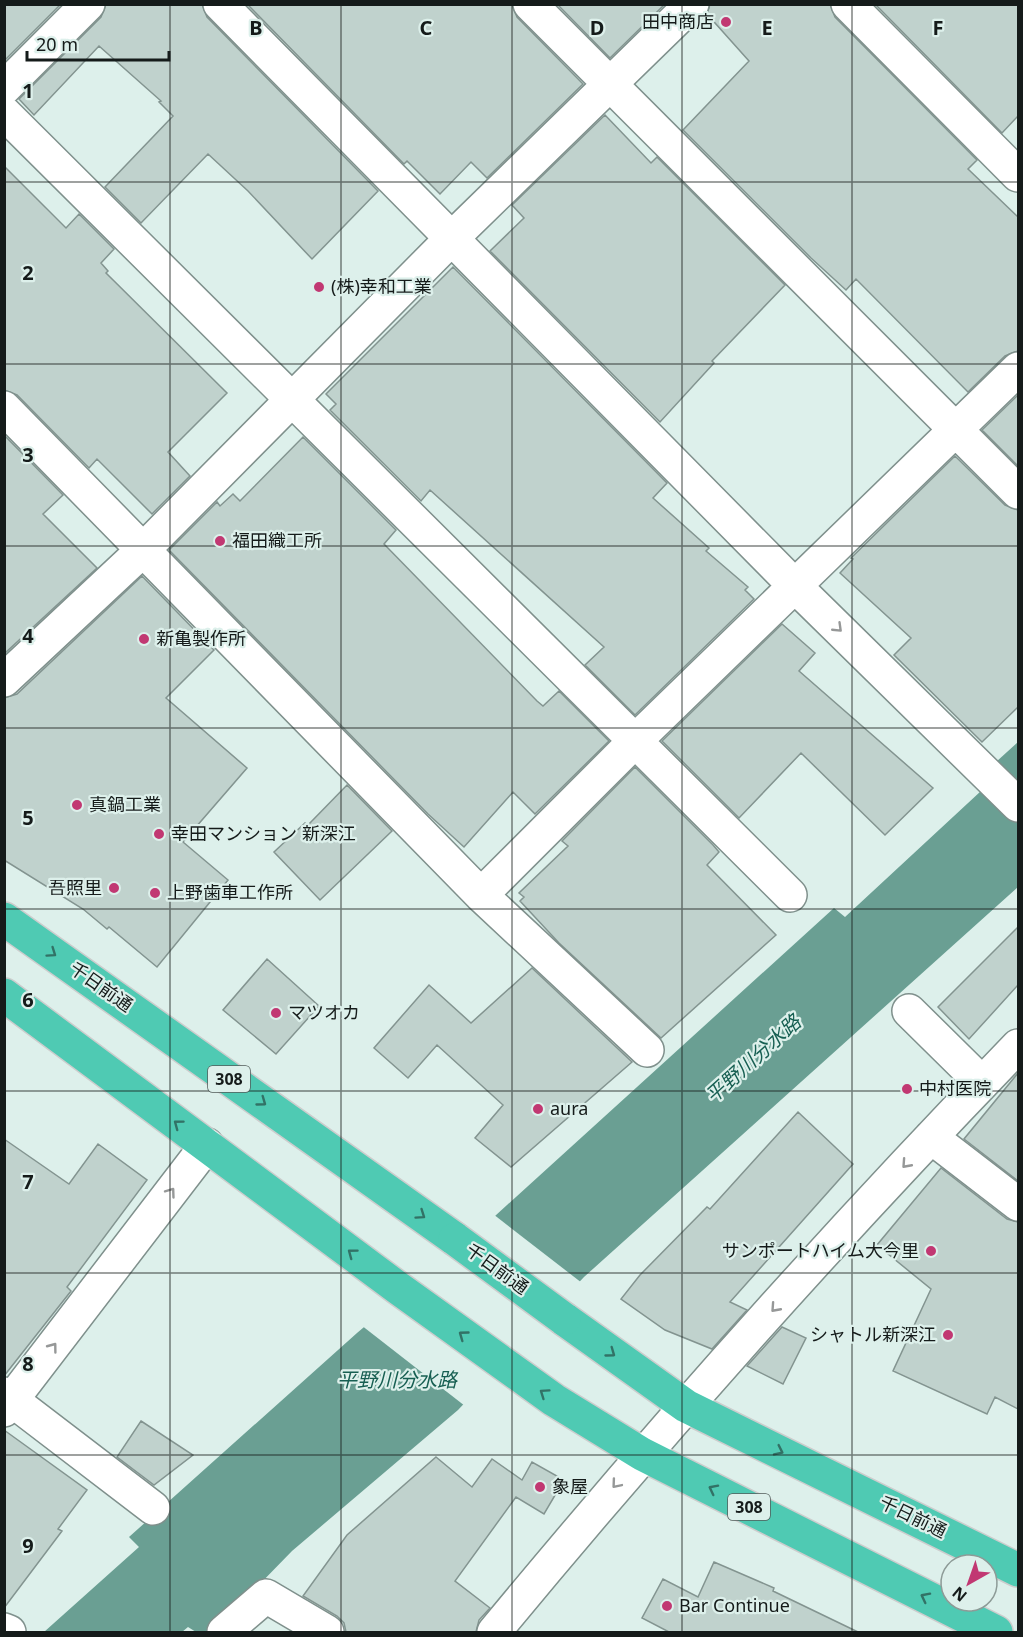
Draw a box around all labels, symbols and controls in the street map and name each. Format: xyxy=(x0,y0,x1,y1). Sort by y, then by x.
place label: 田中商店 xyxy=(642,9,714,33)
text: B xyxy=(249,14,263,41)
text: C xyxy=(420,14,433,41)
text: D xyxy=(590,14,604,41)
text: E xyxy=(761,14,773,41)
text: F xyxy=(933,14,943,41)
marker: 田中商店 xyxy=(719,15,733,29)
scale bar xyxy=(27,24,170,62)
text: 20 m xyxy=(36,32,78,56)
text: 1 xyxy=(22,77,34,104)
text: 2 xyxy=(22,259,34,286)
place label: (株)幸和工業 xyxy=(331,274,432,298)
marker: (株)幸和工業 xyxy=(312,280,326,294)
text: 3 xyxy=(22,441,34,468)
place label: 福田織工所 xyxy=(232,528,322,552)
marker: 福田織工所 xyxy=(213,534,227,548)
one-way arrow xyxy=(830,620,841,631)
text: 4 xyxy=(22,622,34,649)
place label: 新亀製作所 xyxy=(156,626,246,650)
marker: 新亀製作所 xyxy=(137,632,151,646)
place label: 真鍋工業 xyxy=(89,792,161,816)
marker: 真鍋工業 xyxy=(70,798,84,812)
text: 5 xyxy=(22,804,34,831)
place label: 幸田マンション 新深江 xyxy=(171,821,356,845)
marker: 幸田マンション 新深江 xyxy=(152,827,166,841)
place label: 吾照里 xyxy=(48,875,102,899)
place label: 上野歯車工作所 xyxy=(167,880,293,904)
marker: 吾照里 xyxy=(107,881,121,895)
marker: 上野歯車工作所 xyxy=(148,886,162,900)
one-way arrow xyxy=(46,946,57,957)
street label: 千日前通 xyxy=(65,956,138,1017)
text: 6 xyxy=(22,986,34,1013)
place label: マツオカ xyxy=(288,1000,360,1024)
marker: マツオカ xyxy=(269,1006,283,1020)
water label: 平野川分水路 xyxy=(699,1007,808,1109)
road number: 308 xyxy=(208,1066,250,1092)
place label: 中村医院 xyxy=(919,1076,991,1100)
marker: 中村医院 xyxy=(900,1082,914,1096)
one-way arrow xyxy=(256,1095,267,1106)
place label: aura xyxy=(550,1096,588,1120)
marker: aura xyxy=(531,1102,545,1116)
one-way arrow xyxy=(174,1120,185,1131)
one-way arrow xyxy=(902,1157,913,1168)
text: 7 xyxy=(22,1168,34,1195)
one-way arrow xyxy=(164,1188,175,1199)
one-way arrow xyxy=(415,1208,426,1219)
street label: 千日前通 xyxy=(461,1237,534,1299)
place label: サンポートハイム大今里 xyxy=(722,1238,919,1262)
marker: サンポートハイム大今里 xyxy=(924,1244,938,1258)
one-way arrow xyxy=(347,1249,358,1260)
one-way arrow xyxy=(771,1301,782,1312)
place label: シャトル新深江 xyxy=(810,1322,936,1346)
marker: シャトル新深江 xyxy=(941,1328,955,1342)
one-way arrow xyxy=(458,1331,469,1342)
one-way arrow xyxy=(46,1343,57,1354)
one-way arrow xyxy=(605,1346,616,1357)
text: 8 xyxy=(22,1350,34,1377)
water label: 平野川分水路 xyxy=(337,1366,459,1393)
one-way arrow xyxy=(540,1389,551,1400)
one-way arrow xyxy=(773,1444,784,1456)
place label: 象屋 xyxy=(552,1474,588,1498)
one-way arrow xyxy=(612,1477,623,1488)
marker: 象屋 xyxy=(533,1480,547,1494)
one-way arrow xyxy=(709,1485,720,1497)
street label: 千日前通 xyxy=(876,1490,951,1543)
road number: 308 xyxy=(728,1494,770,1520)
text: 9 xyxy=(22,1532,34,1559)
north arrow xyxy=(939,1553,999,1613)
text: N xyxy=(947,1582,971,1607)
one-way arrow xyxy=(920,1592,931,1604)
place label: Bar Continue xyxy=(679,1593,790,1617)
marker: Bar Continue xyxy=(660,1599,674,1613)

